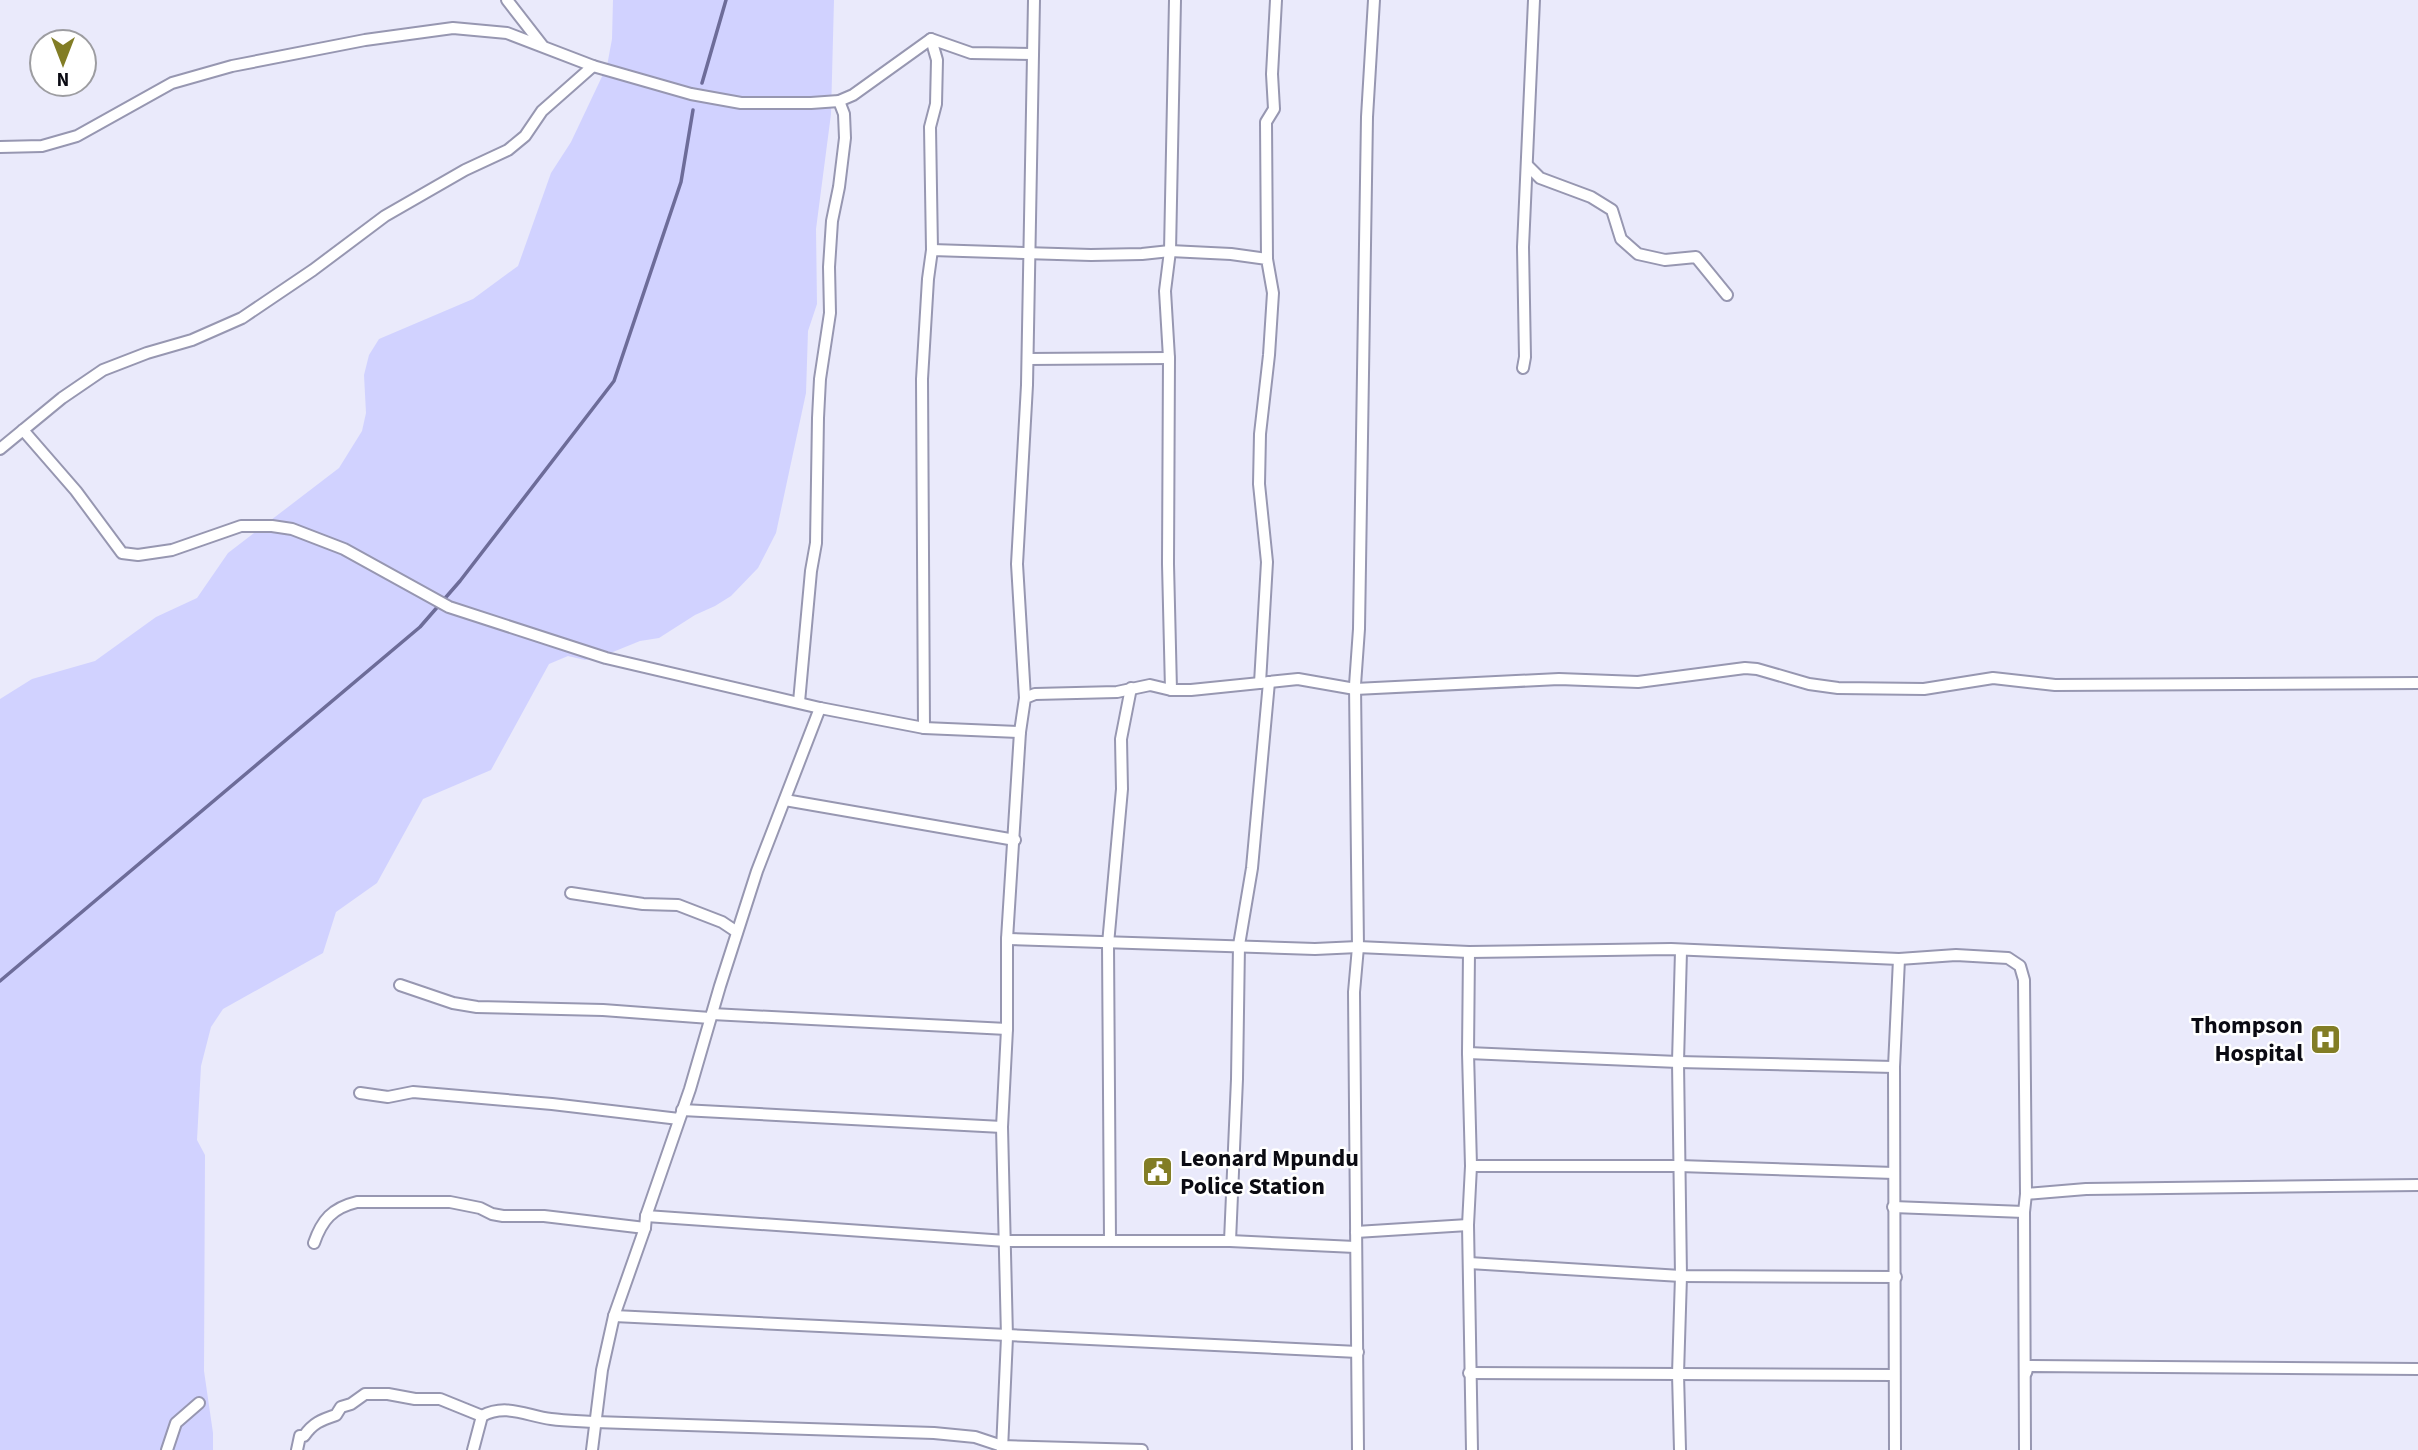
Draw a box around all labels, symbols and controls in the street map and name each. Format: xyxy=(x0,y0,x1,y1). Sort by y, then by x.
north arrow xyxy=(28,28,98,98)
text: N xyxy=(57,65,69,92)
place label: Thompson Hospital xyxy=(2191,1008,2303,1071)
hospital icon: Thompson Hospital xyxy=(2309,1022,2343,1056)
place label: Leonard Mpundu Police Station xyxy=(1180,1141,1359,1204)
public building icon: Leonard Mpundu Police Station xyxy=(1140,1155,1174,1189)

